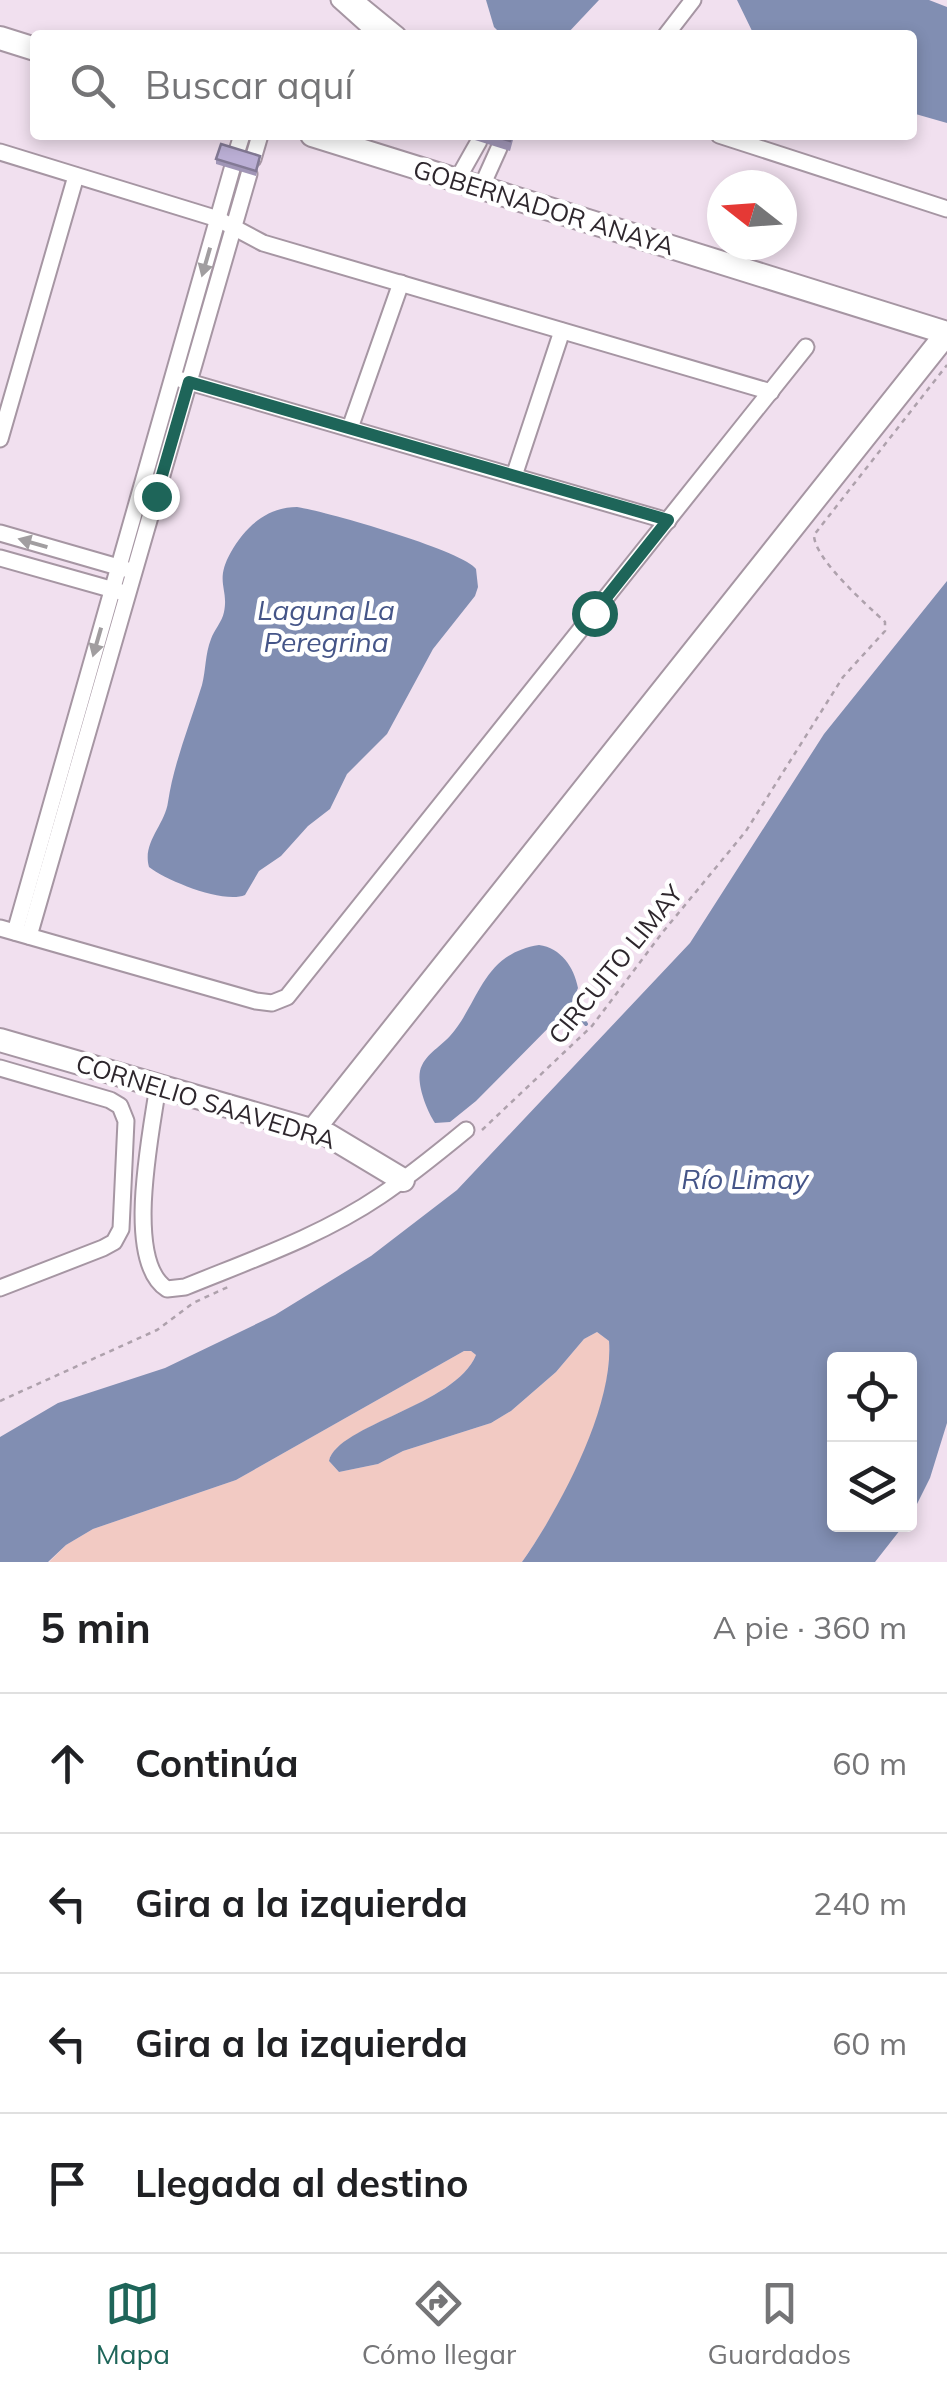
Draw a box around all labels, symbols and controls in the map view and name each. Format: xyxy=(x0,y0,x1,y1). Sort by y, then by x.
search box xyxy=(30,30,917,140)
icon: search xyxy=(65,58,120,113)
text: Buscar aquí xyxy=(145,61,353,109)
street label: GOBERNADOR ANAYA xyxy=(410,153,678,261)
north arrow xyxy=(707,170,797,260)
one-way arrow xyxy=(197,247,213,278)
route end xyxy=(134,474,180,520)
one-way arrow xyxy=(17,535,48,550)
route start xyxy=(572,591,618,637)
water label: Laguna La Peregrina xyxy=(257,592,395,659)
one-way arrow xyxy=(89,627,105,658)
street label: CIRCUITO LIMAY xyxy=(541,877,689,1050)
street label: CORNELIO SAAVEDRA xyxy=(73,1047,339,1155)
water label: Río Limay xyxy=(681,1161,810,1196)
map controls xyxy=(827,1352,917,1532)
button: locate xyxy=(827,1352,917,1442)
button: layers xyxy=(827,1442,917,1532)
text: 5 min xyxy=(40,1601,151,1654)
text: A pie · 360 m xyxy=(713,1607,907,1647)
icon: ahead xyxy=(40,1736,95,1791)
text: Continúa xyxy=(135,1739,299,1787)
text: 60 m xyxy=(832,1743,907,1783)
icon: left xyxy=(40,1876,95,1931)
text: Gira a la izquierda xyxy=(135,1879,468,1927)
text: 240 m xyxy=(813,1883,907,1923)
icon: left xyxy=(40,2016,95,2071)
text: Gira a la izquierda xyxy=(135,2019,468,2067)
text: 60 m xyxy=(832,2023,907,2063)
icon: arrive xyxy=(40,2156,95,2211)
text: Llegada al destino xyxy=(135,2159,469,2207)
tab: Mapa xyxy=(96,2276,170,2371)
tab: Cómo llegar xyxy=(362,2276,516,2371)
tab: Guardados xyxy=(708,2276,851,2371)

